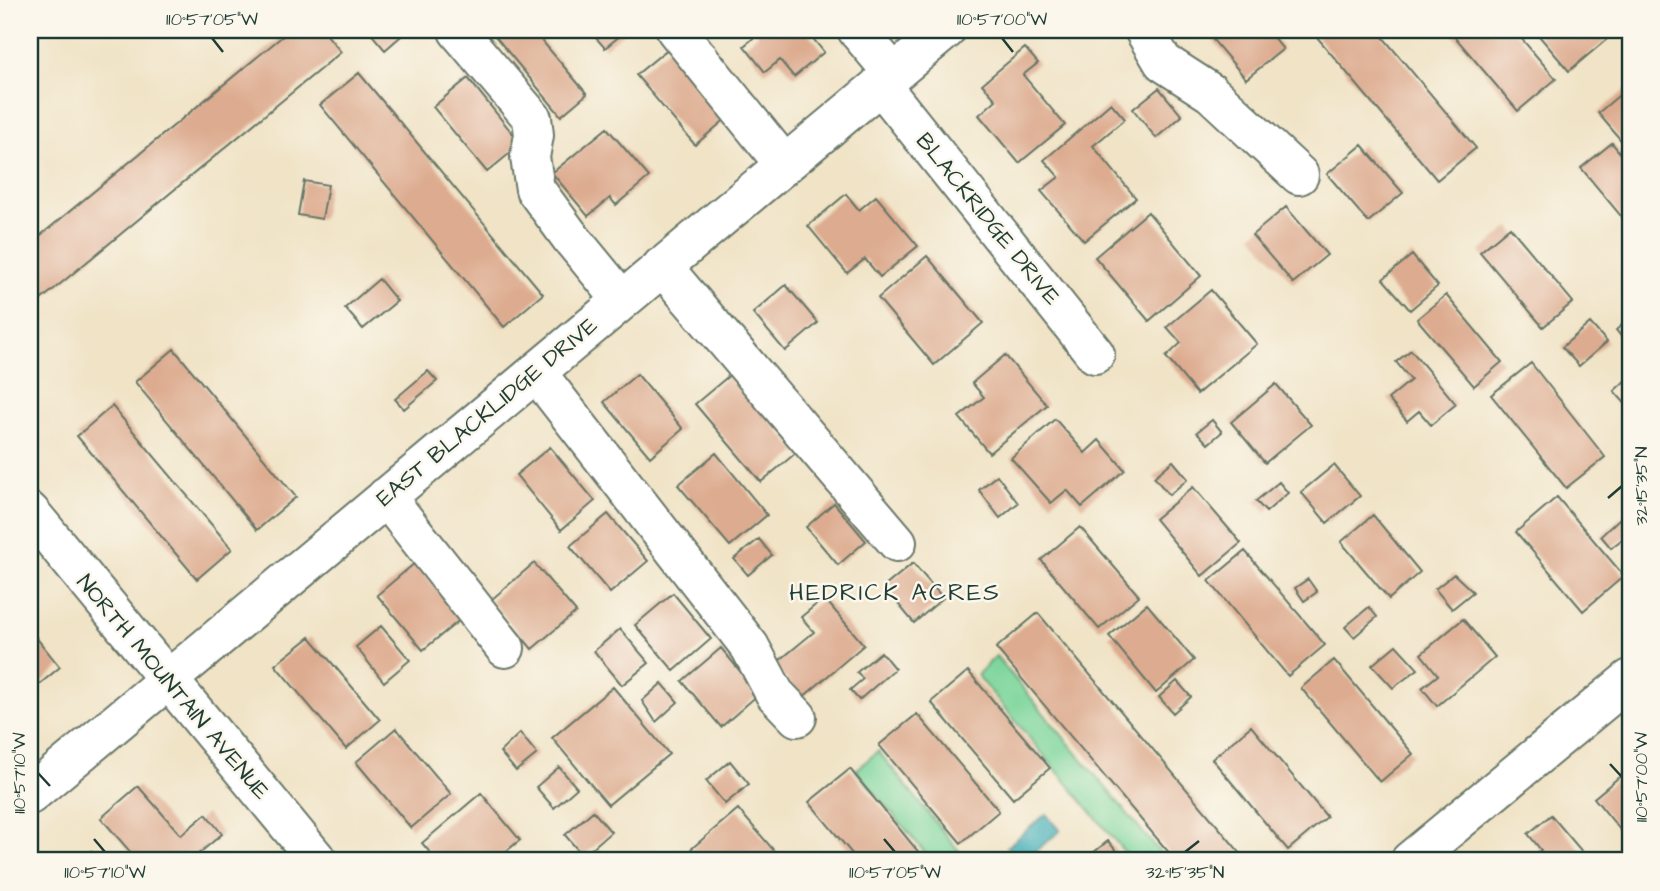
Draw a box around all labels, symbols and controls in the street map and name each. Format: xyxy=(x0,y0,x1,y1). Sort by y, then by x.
text: 110°57'05"W xyxy=(166,7,258,32)
text: 110°57'00"W xyxy=(957,7,1047,32)
street label: BLACKRIDGE DRIVE xyxy=(908,126,1068,312)
street label: EAST BLACKLIDGE DRIVE xyxy=(370,310,605,514)
text: 32°15'35"N xyxy=(1629,447,1654,525)
street label: NORTH MOUNTAIN AVENUE xyxy=(69,567,277,807)
district label: HEDRICK ACRES xyxy=(789,576,1001,610)
text: 110°57'10"W xyxy=(7,732,32,814)
text: 110°57'00"W xyxy=(1629,732,1654,822)
text: 110°57'10"W xyxy=(64,860,146,885)
text: 110°57'05"W xyxy=(849,860,941,885)
text: 32°15'35"N xyxy=(1146,860,1224,885)

